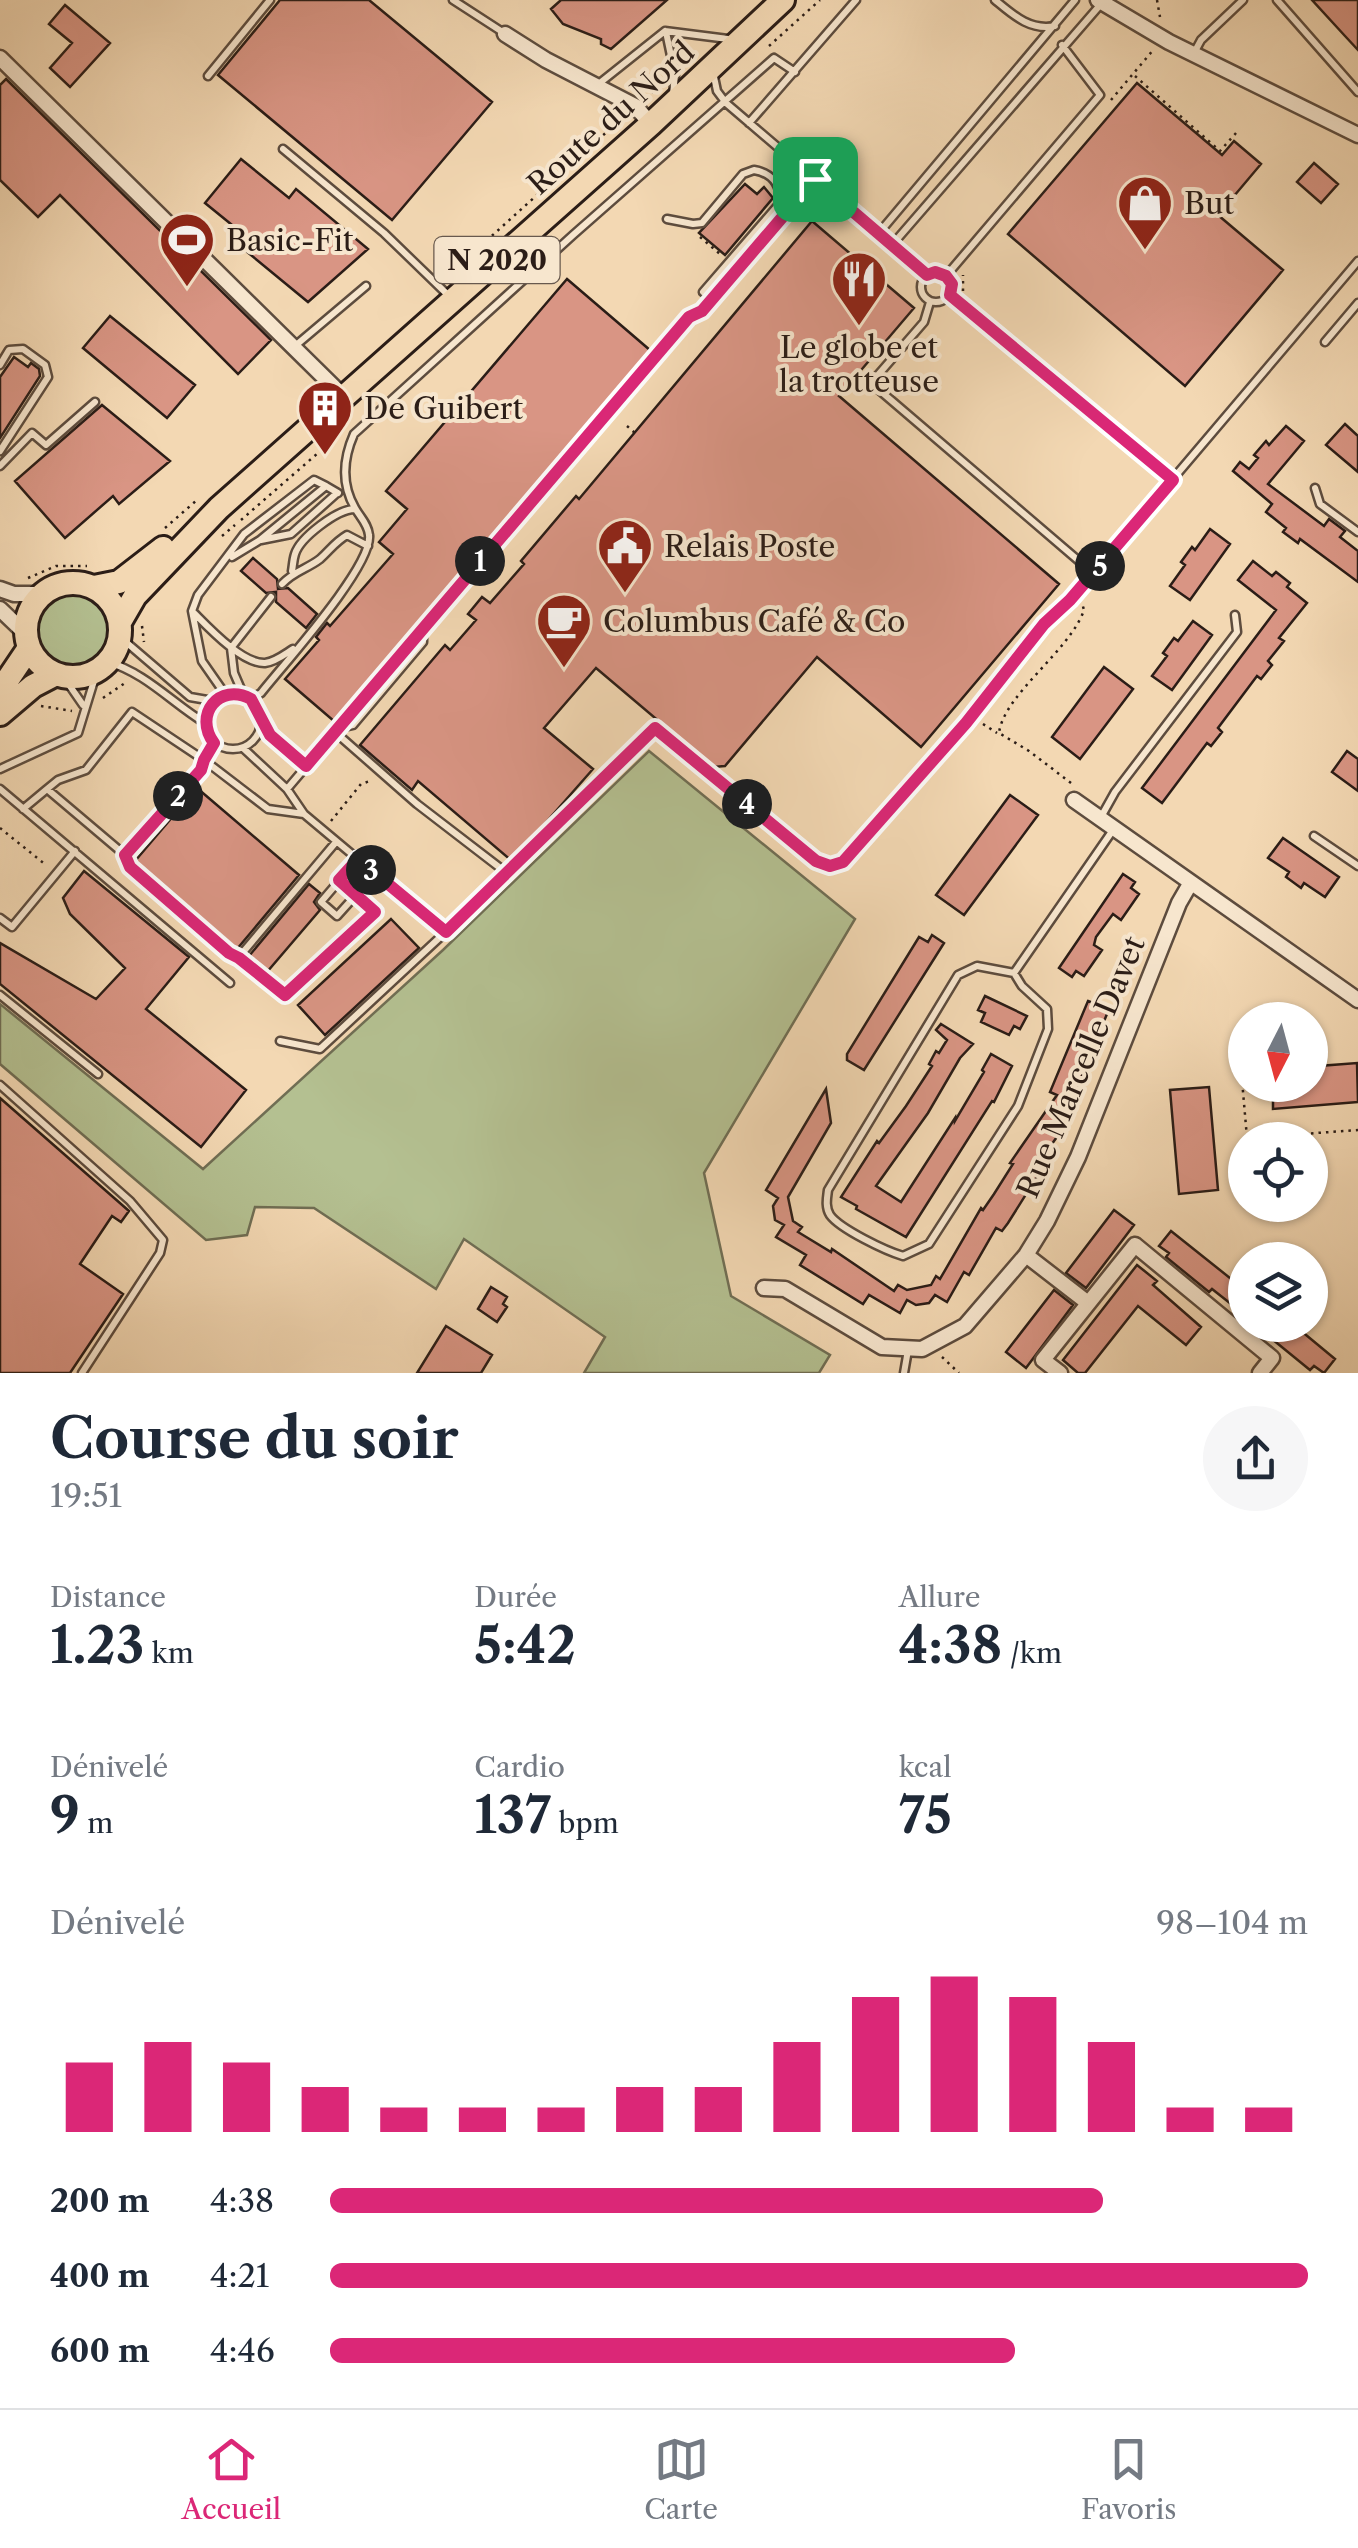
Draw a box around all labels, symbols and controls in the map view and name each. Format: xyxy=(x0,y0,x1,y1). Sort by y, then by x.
street label: Route du Nord xyxy=(520,33,702,203)
pin xyxy=(773,137,858,222)
icon: arrive xyxy=(788,152,843,207)
shop icon: But xyxy=(1115,173,1175,252)
place label: But xyxy=(1184,185,1234,222)
sports icon: Basic-Fit xyxy=(157,210,217,289)
place label: Basic-Fit xyxy=(226,222,354,259)
road number: N 2020 xyxy=(434,237,560,283)
restaurant icon: Le globe et la trotteuse xyxy=(829,249,889,328)
place label: Le globe et la trotteuse xyxy=(779,329,939,400)
building icon: De Guibert xyxy=(295,378,355,457)
place label: De Guibert xyxy=(364,390,523,427)
public building icon: Relais Poste xyxy=(595,516,655,595)
place label: Relais Poste xyxy=(664,528,835,565)
pin: 1 xyxy=(455,536,505,586)
pin: 5 xyxy=(1075,541,1125,591)
text: 1 xyxy=(474,544,486,578)
text: 5 xyxy=(1092,549,1108,583)
cafe icon: Columbus Café & Co xyxy=(534,591,594,670)
place label: Columbus Café & Co xyxy=(603,603,905,640)
pin: 2 xyxy=(153,771,203,821)
text: 2 xyxy=(170,779,186,813)
pin: 4 xyxy=(722,779,772,829)
text: 4 xyxy=(739,787,755,821)
pin: 3 xyxy=(346,845,396,895)
text: 3 xyxy=(363,853,379,887)
street label: Rue Marcelle Davet xyxy=(1009,930,1153,1203)
north arrow xyxy=(1228,1002,1328,1102)
map controls xyxy=(1228,1002,1328,1342)
button: locate xyxy=(1228,1122,1328,1222)
button: layers xyxy=(1228,1242,1328,1342)
text: Course du soir xyxy=(50,1405,459,1472)
button: share xyxy=(1203,1406,1308,1511)
text: 19:51 xyxy=(50,1476,122,1515)
text: Distance xyxy=(50,1580,166,1614)
text: Durée xyxy=(474,1580,557,1614)
text: Allure xyxy=(899,1580,980,1614)
text: 1.23 xyxy=(50,1614,144,1676)
text: 5:42 xyxy=(474,1614,576,1676)
text: 4:38 xyxy=(899,1614,1002,1676)
text: km xyxy=(144,1636,194,1670)
text: /km xyxy=(1002,1636,1062,1670)
text: Dénivelé xyxy=(50,1750,168,1784)
text: Cardio xyxy=(474,1750,565,1784)
text: kcal xyxy=(899,1750,952,1784)
text: 9 xyxy=(50,1784,80,1846)
text: 137 xyxy=(474,1784,551,1846)
text: 75 xyxy=(899,1784,952,1846)
text: m xyxy=(80,1806,113,1840)
text: bpm xyxy=(551,1806,619,1840)
text: Dénivelé xyxy=(50,1903,185,1942)
text: 98–104 m xyxy=(1156,1903,1308,1942)
text: 200 m xyxy=(50,2181,150,2220)
text: 4:38 xyxy=(210,2181,274,2220)
text: 400 m xyxy=(50,2256,150,2295)
text: 4:21 xyxy=(210,2256,269,2295)
text: 600 m xyxy=(50,2331,150,2370)
text: 4:46 xyxy=(210,2331,275,2370)
tab: Accueil xyxy=(182,2432,281,2526)
tab: Carte xyxy=(644,2432,718,2526)
tab: Favoris xyxy=(1081,2432,1176,2526)

